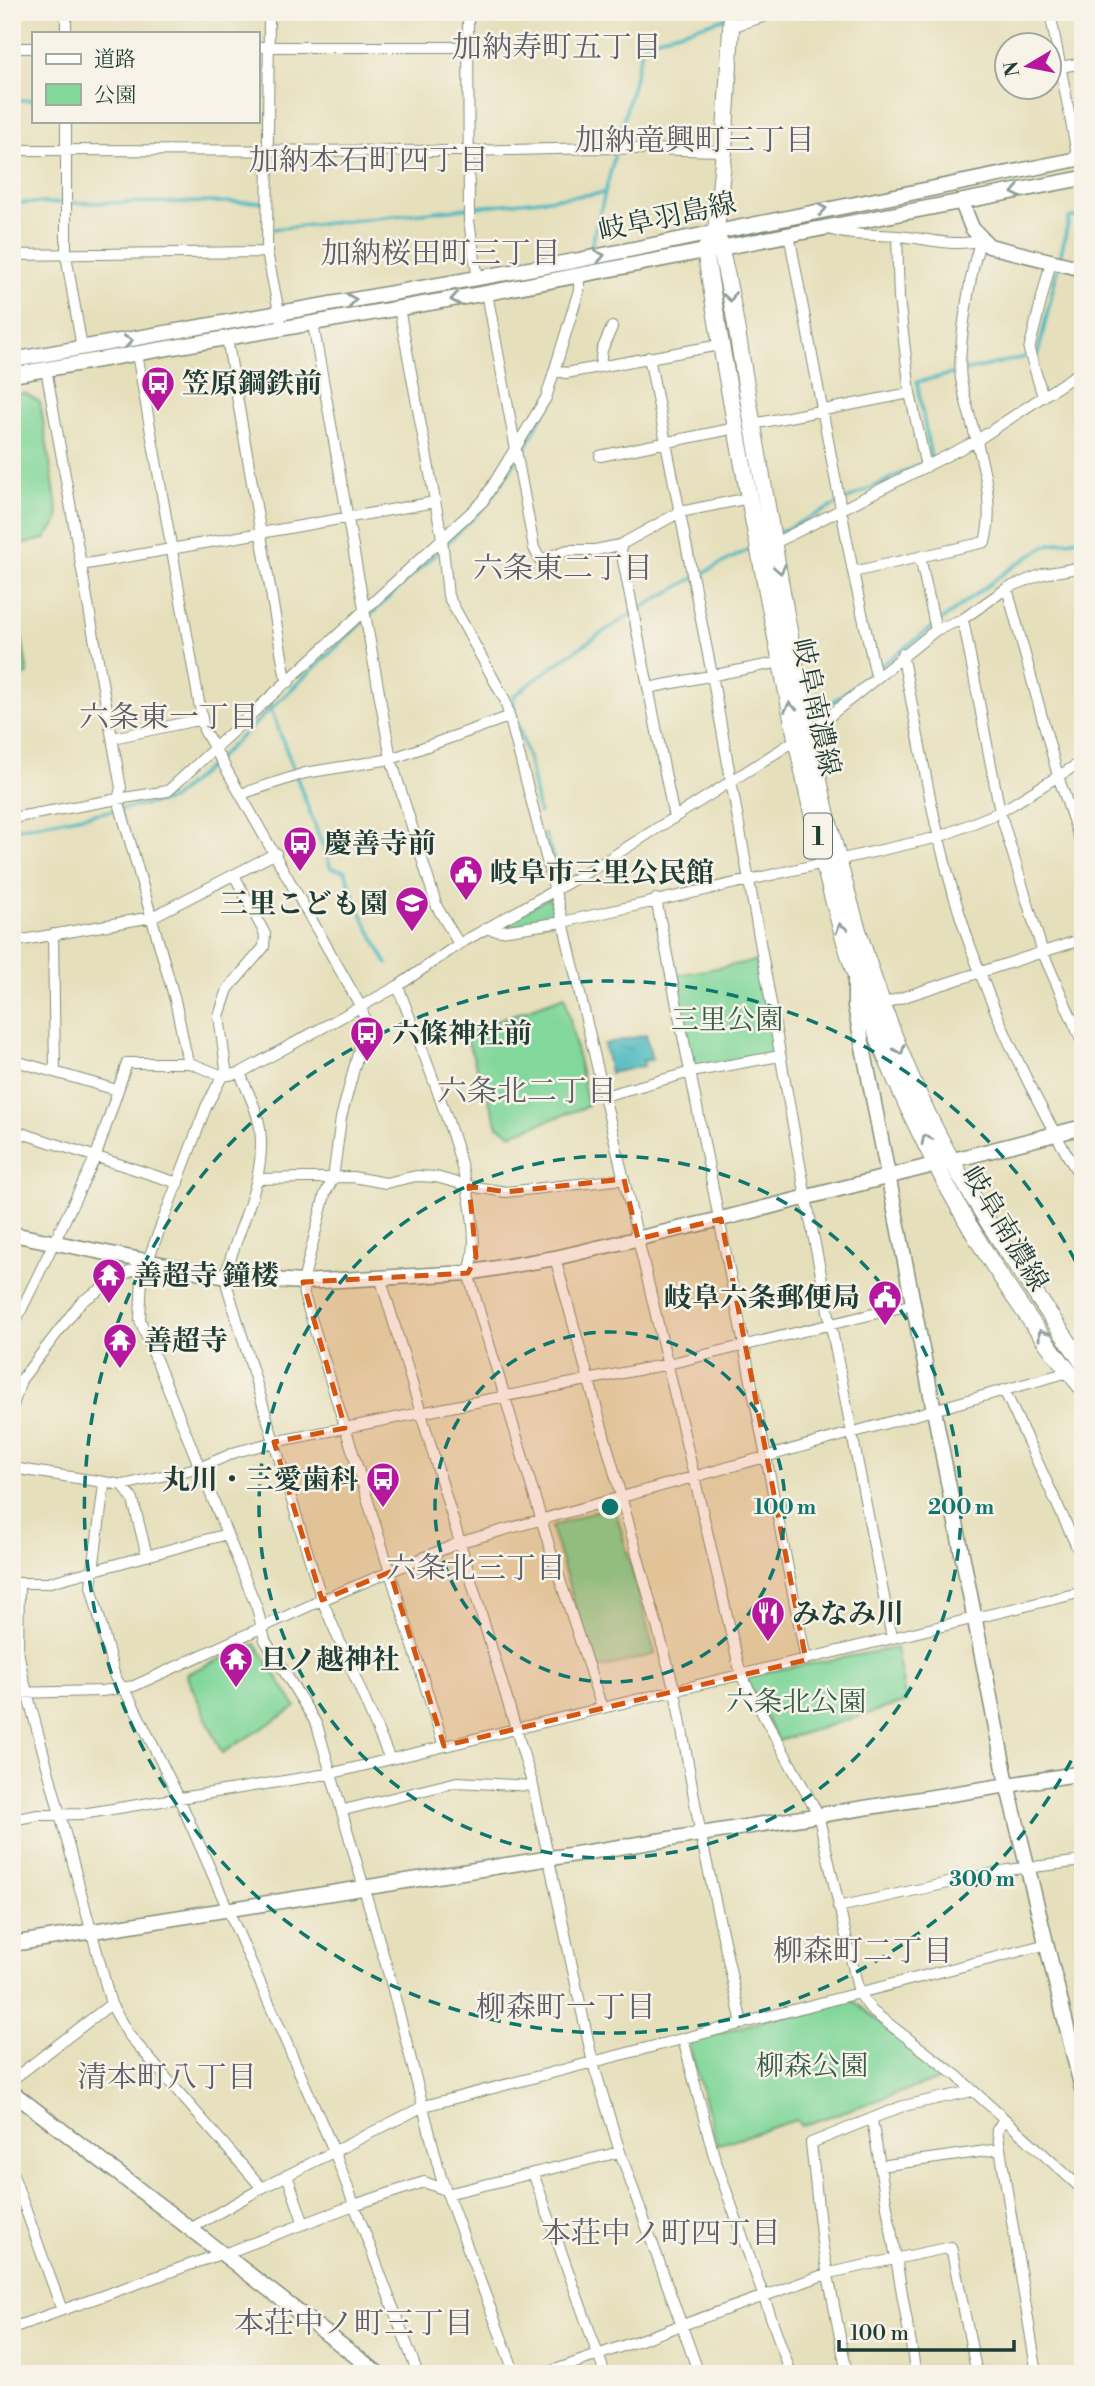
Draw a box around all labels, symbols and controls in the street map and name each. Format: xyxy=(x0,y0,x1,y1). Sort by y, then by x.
district label: 加納寿町五丁目 xyxy=(452,29,662,67)
legend xyxy=(32,32,259,122)
north arrow xyxy=(993,32,1064,102)
text: 道路 xyxy=(94,47,136,73)
text: N xyxy=(999,59,1025,78)
text: 公園 xyxy=(94,83,136,109)
district label: 加納竜興町三丁目 xyxy=(575,122,815,160)
district label: 加納本石町四丁目 xyxy=(249,142,489,180)
one-way arrow xyxy=(1010,184,1022,199)
street label: 岐阜羽島線 xyxy=(595,186,739,249)
one-way arrow xyxy=(816,203,828,218)
district label: 加納桜田町三丁目 xyxy=(321,235,561,273)
one-way arrow xyxy=(594,249,606,264)
one-way arrow xyxy=(450,291,461,306)
one-way arrow xyxy=(722,291,737,303)
one-way arrow xyxy=(346,293,358,308)
one-way arrow xyxy=(122,334,134,349)
bus stop icon: 笠原鋼鉄前 xyxy=(139,364,177,413)
place label: 笠原鋼鉄前 xyxy=(182,367,322,402)
district label: 六条東二丁目 xyxy=(473,550,653,588)
one-way arrow xyxy=(771,563,786,575)
street label: 岐阜南濃線 xyxy=(784,635,847,779)
district label: 六条東一丁目 xyxy=(79,699,259,737)
one-way arrow xyxy=(783,701,798,713)
road number: 1 xyxy=(804,814,832,858)
bus stop icon: 慶善寺前 xyxy=(281,824,319,873)
place label: 慶善寺前 xyxy=(324,827,436,862)
public building icon: 岐阜市三里公民館 xyxy=(447,853,485,902)
place label: 岐阜市三里公民館 xyxy=(490,856,714,891)
school or university icon: 三里こども園 xyxy=(393,884,431,933)
place label: 三里こども園 xyxy=(220,887,388,922)
one-way arrow xyxy=(835,923,850,935)
park label: 三里公園 xyxy=(671,1003,783,1038)
bus stop icon: 六條神社前 xyxy=(348,1014,386,1063)
place label: 六條神社前 xyxy=(392,1017,532,1052)
one-way arrow xyxy=(892,1043,906,1055)
district label: 六条北二丁目 xyxy=(437,1073,617,1111)
one-way arrow xyxy=(920,1134,934,1146)
street label: 岐阜南濃線 xyxy=(954,1160,1056,1298)
temple icon: 善超寺 鐘楼 xyxy=(90,1256,128,1305)
place label: 善超寺 鐘楼 xyxy=(134,1259,278,1294)
public building icon: 岐阜六条郵便局 xyxy=(866,1278,904,1327)
place label: 岐阜六条郵便局 xyxy=(664,1281,860,1316)
temple icon: 善超寺 xyxy=(101,1321,139,1370)
place label: 善超寺 xyxy=(144,1324,228,1359)
one-way arrow xyxy=(1038,1329,1050,1342)
bus stop icon: 丸川・三愛歯科 xyxy=(364,1460,402,1509)
place label: 丸川・三愛歯科 xyxy=(162,1463,359,1498)
centre of rings xyxy=(598,1495,622,1519)
text: 100 m xyxy=(754,1495,816,1521)
text: 200 m xyxy=(928,1495,994,1521)
district label: 六条北三丁目 xyxy=(386,1550,566,1588)
restaurant icon: みなみ川 xyxy=(749,1594,787,1643)
place label: みなみ川 xyxy=(792,1597,904,1632)
temple icon: 旦ノ越神社 xyxy=(217,1640,255,1689)
place label: 旦ノ越神社 xyxy=(260,1643,400,1678)
park label: 六条北公園 xyxy=(726,1685,866,1720)
text: 300 m xyxy=(949,1867,1015,1893)
district label: 柳森町二丁目 xyxy=(773,1933,953,1971)
district label: 柳森町一丁目 xyxy=(476,1989,656,2027)
park label: 柳森公園 xyxy=(756,2049,868,2084)
district label: 清本町八丁目 xyxy=(77,2059,257,2097)
district label: 本荘中ノ町四丁目 xyxy=(541,2215,781,2253)
district label: 本荘中ノ町三丁目 xyxy=(234,2305,474,2343)
scale bar xyxy=(839,2309,1014,2353)
text: 100 m xyxy=(850,2321,909,2347)

